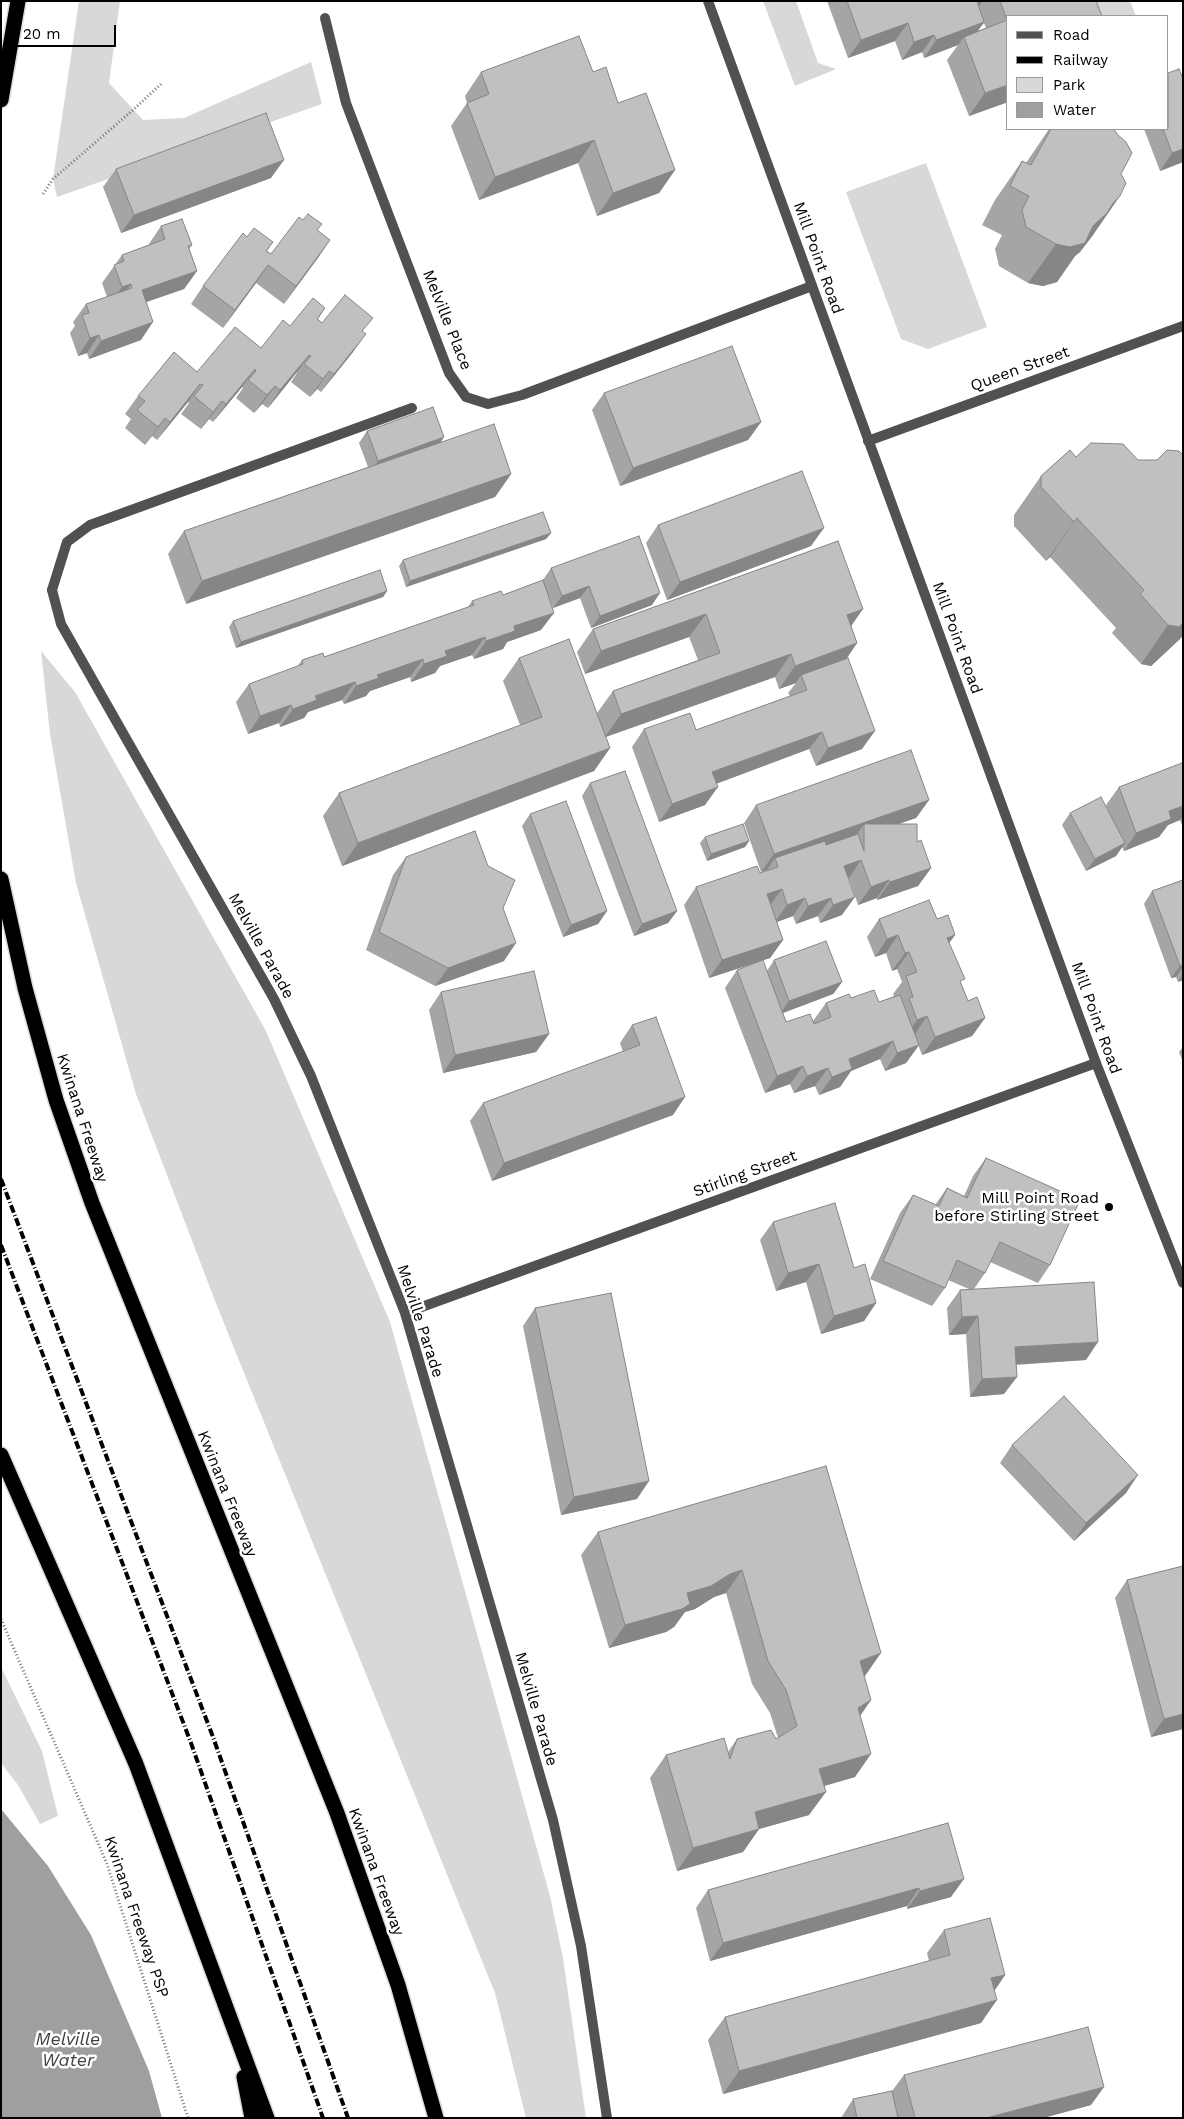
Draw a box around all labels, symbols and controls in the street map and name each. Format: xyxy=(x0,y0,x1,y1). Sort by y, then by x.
scale bar xyxy=(18,15,119,47)
legend xyxy=(1006,15,1169,130)
text: 20 m xyxy=(23,25,61,43)
text: Road xyxy=(1053,26,1090,44)
text: Railway xyxy=(1053,51,1108,69)
text: Park xyxy=(1053,76,1085,94)
text: Water xyxy=(1053,101,1096,119)
street label: Mill Point Road xyxy=(789,199,847,317)
street label: Melville Place xyxy=(418,267,476,373)
street label: Queen Street xyxy=(968,342,1072,396)
street label: Mill Point Road xyxy=(928,579,986,697)
street label: Melville Parade xyxy=(224,890,298,1002)
street label: Mill Point Road xyxy=(1067,959,1125,1077)
street label: Kwinana Freeway xyxy=(52,1051,112,1185)
street label: Stirling Street xyxy=(691,1146,799,1202)
place label: Mill Point Road before Stirling Street xyxy=(934,1188,1099,1226)
marker: Mill Point Road before Stirling Street xyxy=(1103,1201,1115,1213)
street label: Melville Parade xyxy=(393,1262,447,1380)
street label: Kwinana Freeway xyxy=(193,1428,261,1560)
street label: Melville Parade xyxy=(511,1650,561,1768)
street label: Kwinana Freeway xyxy=(344,1805,408,1939)
street label: Kwinana Freeway PSP xyxy=(99,1834,173,2000)
water label: Melville Water xyxy=(36,2029,100,2072)

